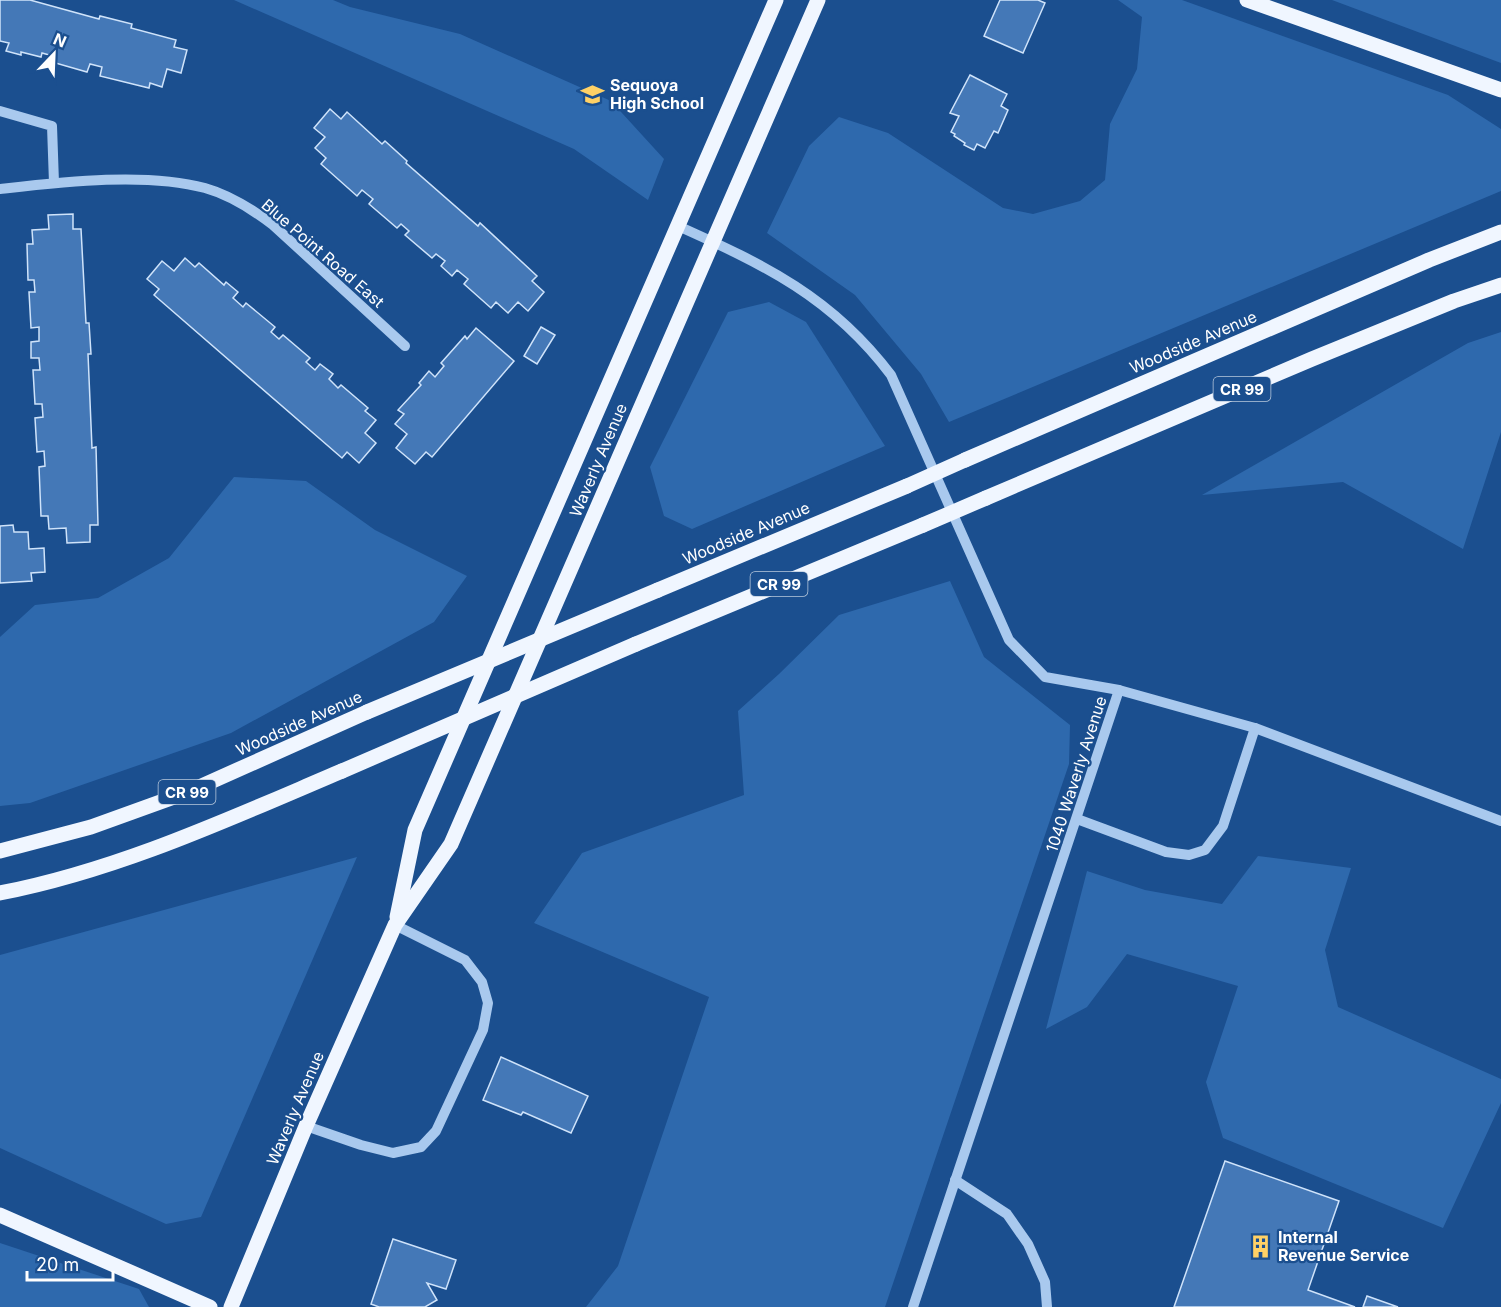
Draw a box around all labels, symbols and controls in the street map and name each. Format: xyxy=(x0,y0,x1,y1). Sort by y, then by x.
north arrow xyxy=(24,24,84,84)
text: N xyxy=(50,29,69,52)
place label: Sequoya High School xyxy=(610,75,704,113)
school or university icon: Sequoya High School xyxy=(579,81,605,107)
street label: Blue Point Road East xyxy=(258,194,388,312)
street label: Woodside Avenue xyxy=(1126,306,1260,378)
road number: CR 99 xyxy=(1214,377,1270,401)
street label: Waverly Avenue xyxy=(565,400,631,520)
street label: Woodside Avenue xyxy=(679,497,813,569)
road number: CR 99 xyxy=(750,572,808,596)
street label: Woodside Avenue xyxy=(233,686,365,760)
street label: 1040 Waverly Avenue xyxy=(1041,693,1111,855)
road number: CR 99 xyxy=(158,780,216,804)
street label: Waverly Avenue xyxy=(262,1048,328,1168)
place label: Internal Revenue Service xyxy=(1278,1227,1409,1265)
building icon: Internal Revenue Service xyxy=(1247,1233,1273,1259)
scale bar xyxy=(27,1244,112,1282)
text: 20 m xyxy=(36,1254,79,1275)

